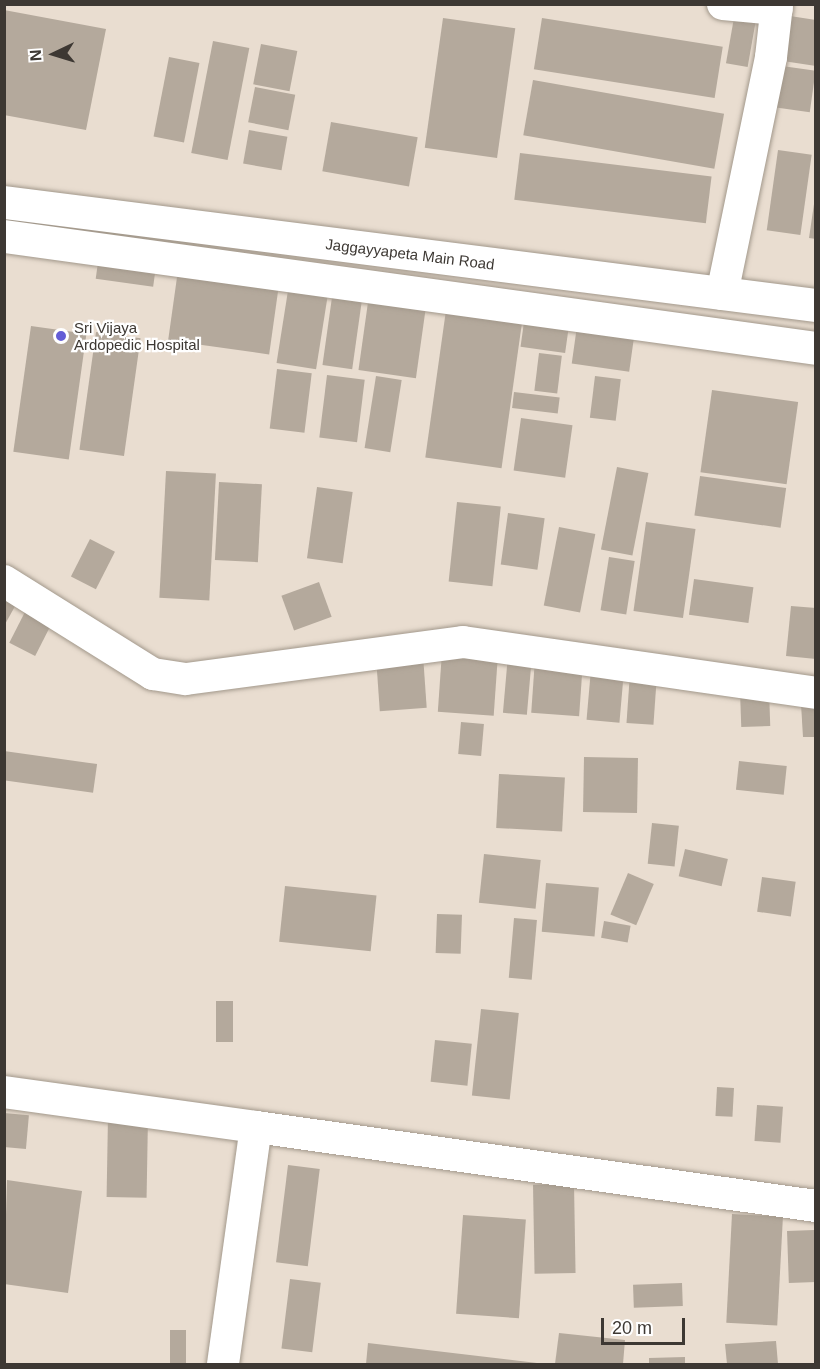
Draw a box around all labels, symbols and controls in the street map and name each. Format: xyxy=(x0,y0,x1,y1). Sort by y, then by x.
north arrow xyxy=(24,24,84,84)
text: N xyxy=(27,49,44,62)
street label: Jaggayyapeta Main Road xyxy=(324,235,496,273)
place label: Sri Vijaya Ardopedic Hospital xyxy=(74,318,200,353)
marker: Sri Vijaya Ardopedic Hospital xyxy=(52,327,70,345)
scale bar xyxy=(604,1306,688,1344)
text: 20 m xyxy=(612,1318,652,1338)

